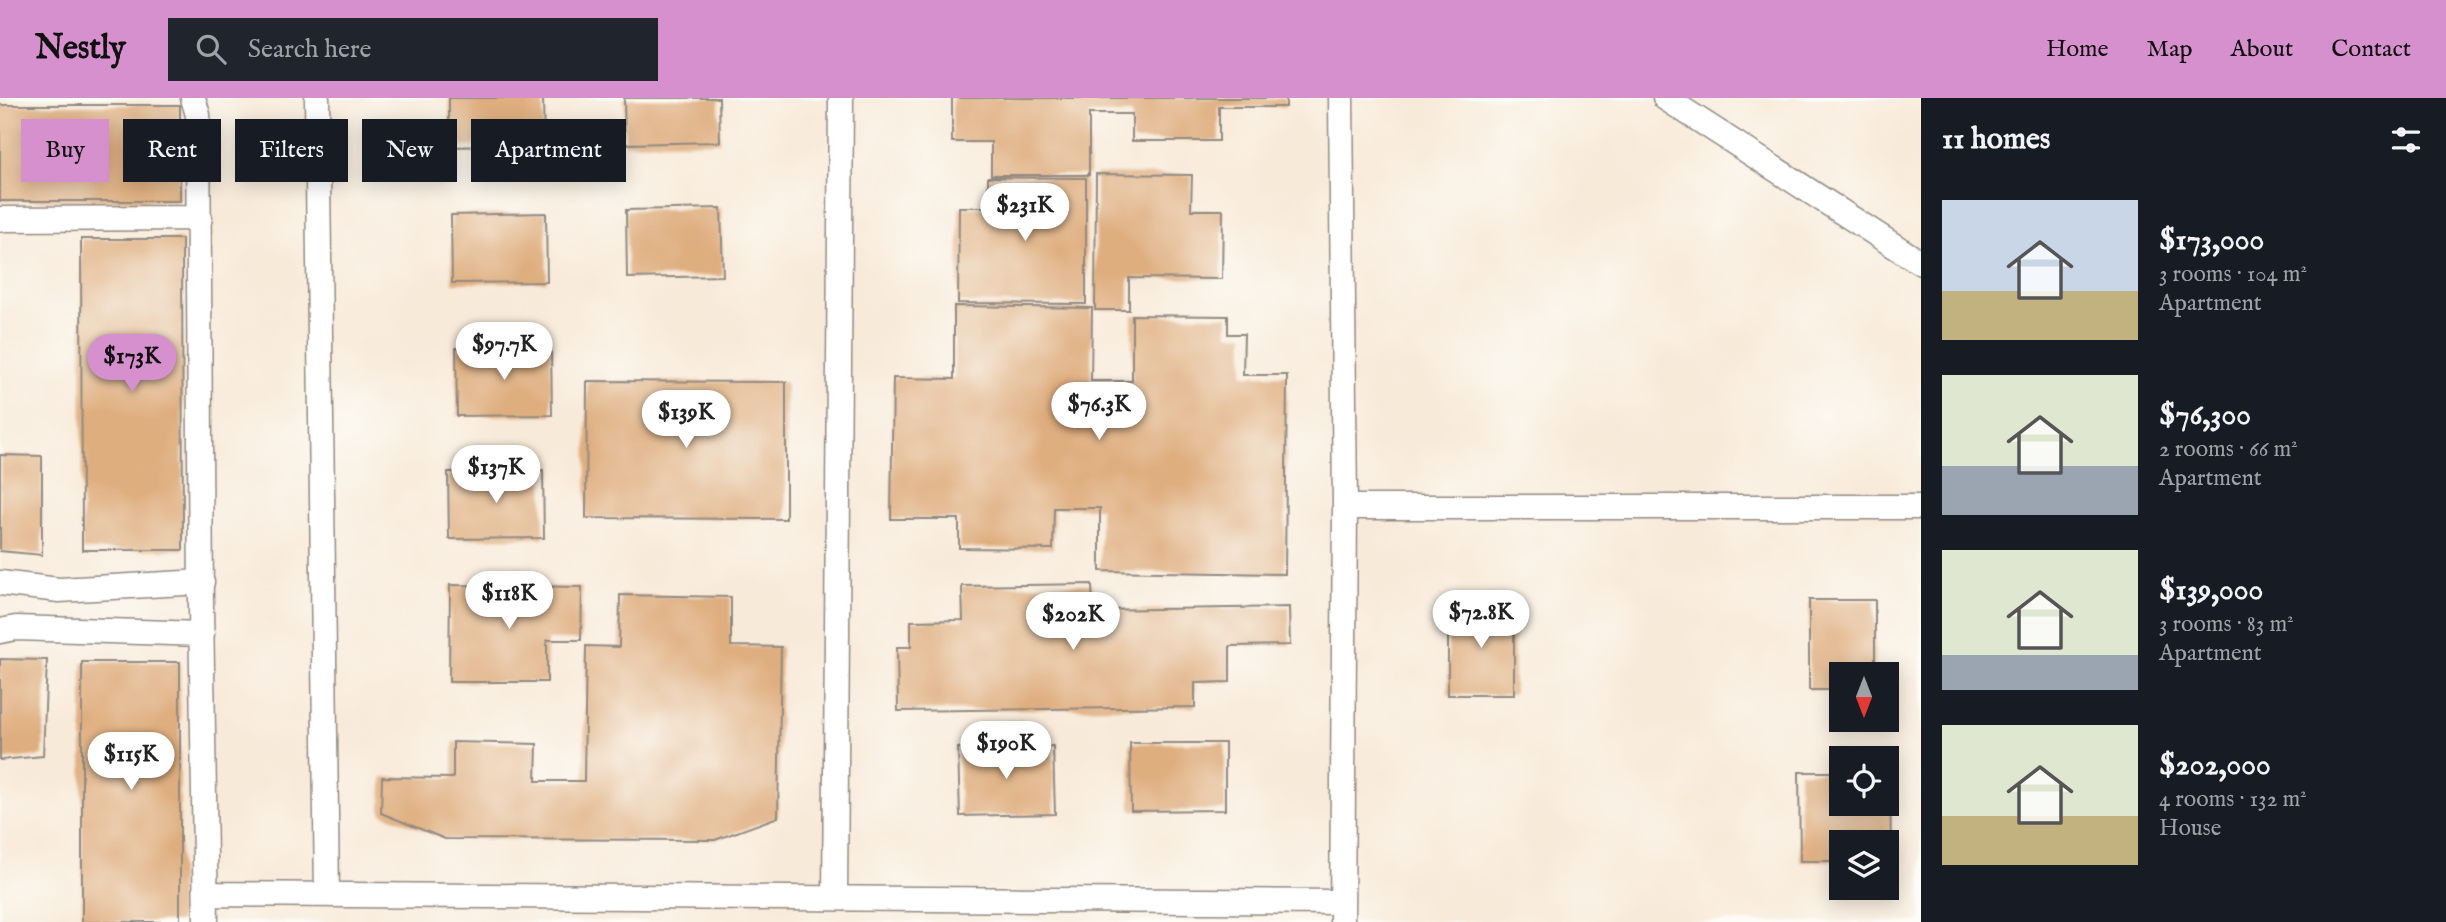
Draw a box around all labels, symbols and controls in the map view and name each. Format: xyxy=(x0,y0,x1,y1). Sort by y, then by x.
search box xyxy=(168,18,658,81)
text: Nestly xyxy=(35,28,126,70)
icon: search xyxy=(192,30,230,68)
text: Search here xyxy=(248,33,372,66)
text: Home xyxy=(2046,34,2109,65)
text: Map xyxy=(2147,34,2193,65)
text: About xyxy=(2231,34,2293,65)
text: Contact xyxy=(2331,34,2411,65)
chip: Buy xyxy=(21,119,109,182)
chip: Rent xyxy=(123,119,221,182)
chip: Filters xyxy=(235,119,348,182)
chip: New xyxy=(362,119,457,182)
chip: Apartment xyxy=(471,119,626,182)
text: 11 homes xyxy=(1942,121,2050,159)
icon: filters xyxy=(2387,121,2425,159)
pin: $231K xyxy=(976,184,1074,243)
text: $231K xyxy=(996,191,1054,220)
text: $173,000 xyxy=(2159,222,2264,260)
icon: home xyxy=(1998,228,2082,312)
text: 3 rooms · 104 m² xyxy=(2159,260,2307,289)
text: Apartment xyxy=(2159,289,2262,318)
pin: $97.7K xyxy=(447,322,561,382)
text: $97.7K xyxy=(472,330,536,359)
pin: $173K xyxy=(83,334,181,394)
text: $173K xyxy=(103,342,161,371)
pin: $76.3K xyxy=(1042,382,1156,442)
pin: $139K xyxy=(637,390,735,450)
text: $76.3K xyxy=(1067,390,1131,419)
text: $76,300 xyxy=(2159,397,2251,435)
text: $139K xyxy=(658,398,714,427)
icon: home xyxy=(1998,403,2082,487)
text: 2 rooms · 66 m² xyxy=(2159,435,2298,464)
pin: $137K xyxy=(447,446,545,505)
text: $137K xyxy=(467,453,525,482)
text: Apartment xyxy=(2159,464,2262,493)
pin: $118K xyxy=(460,572,558,631)
text: $139,000 xyxy=(2159,572,2263,610)
icon: home xyxy=(1998,578,2082,662)
text: $118K xyxy=(481,579,537,608)
pin: $72.8K xyxy=(1424,590,1538,650)
pin: $202K xyxy=(1024,592,1122,652)
text: $72.8K xyxy=(1449,598,1513,627)
text: $202K xyxy=(1042,600,1104,629)
text: 3 rooms · 83 m² xyxy=(2159,610,2294,639)
text: Apartment xyxy=(2159,639,2262,668)
north arrow xyxy=(1829,662,1899,732)
map controls xyxy=(1829,662,1899,900)
pin: $190K xyxy=(957,722,1055,781)
text: $190K xyxy=(976,729,1036,758)
pin: $115K xyxy=(82,732,180,792)
text: $115K xyxy=(104,740,158,769)
button: locate xyxy=(1829,746,1899,816)
text: $202,000 xyxy=(2159,747,2271,785)
icon: home xyxy=(1998,753,2082,837)
text: 4 rooms · 132 m² xyxy=(2159,785,2307,814)
text: House xyxy=(2159,814,2221,843)
button: layers xyxy=(1829,830,1899,900)

